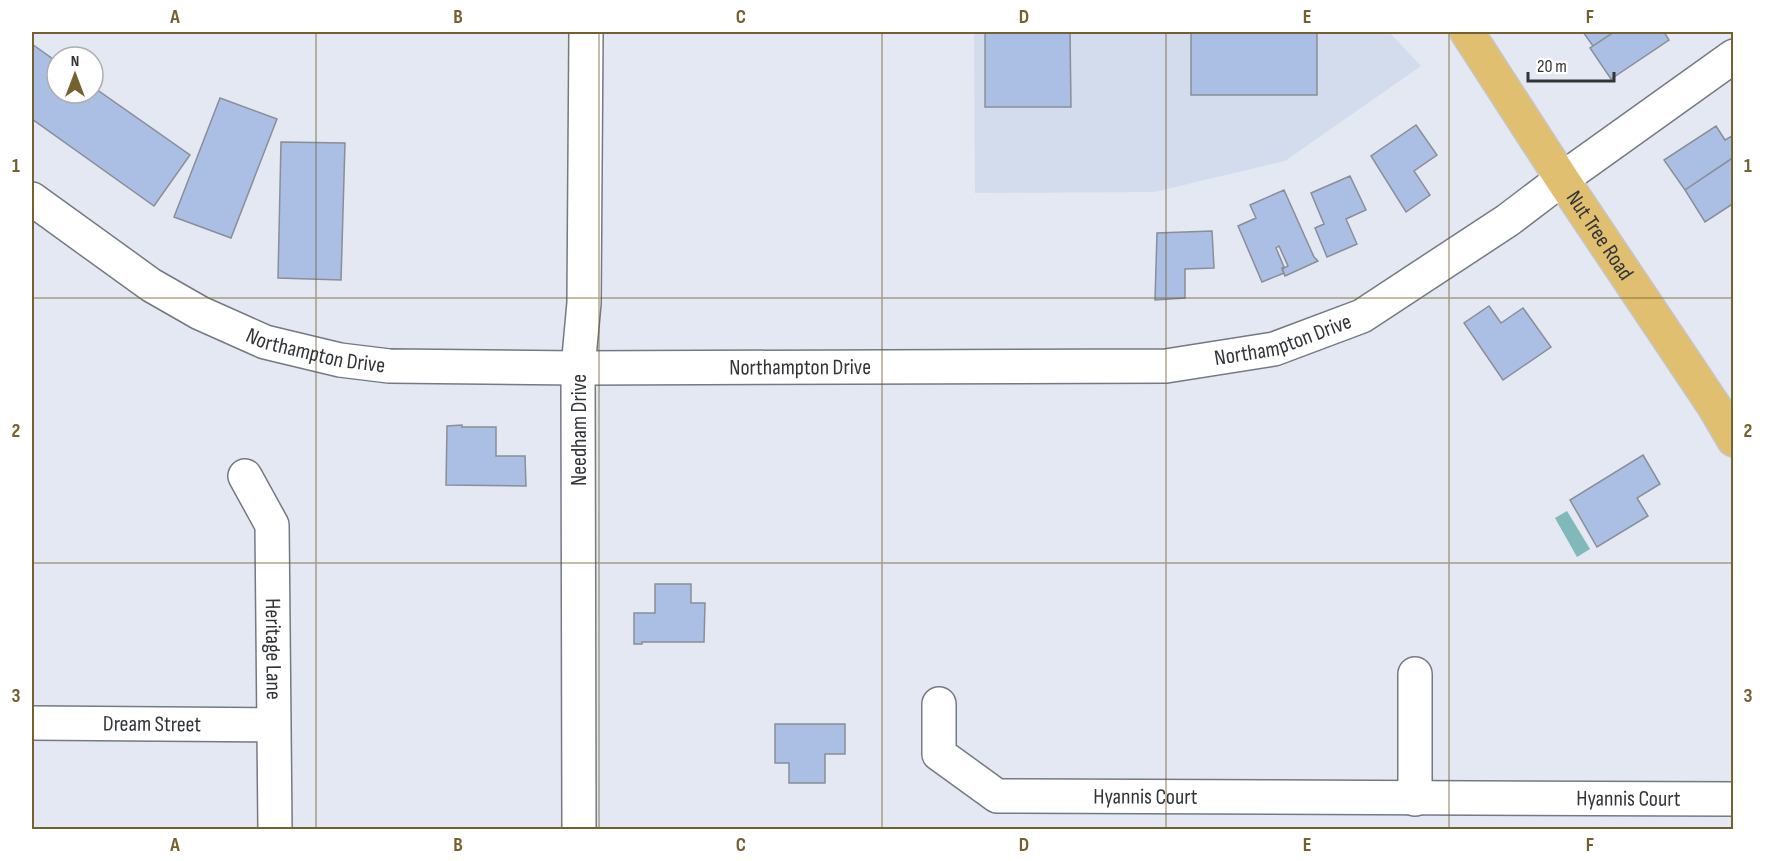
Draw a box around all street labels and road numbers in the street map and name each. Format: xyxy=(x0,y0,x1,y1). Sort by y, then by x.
street label: Nut Tree Road xyxy=(1560,186,1639,285)
street label: Northampton Drive xyxy=(1212,308,1355,372)
street label: Northampton Drive xyxy=(242,322,387,379)
street label: Northampton Drive xyxy=(729,354,871,381)
street label: Needham Drive xyxy=(566,374,593,486)
street label: Heritage Lane xyxy=(259,598,287,700)
street label: Dream Street xyxy=(103,710,202,738)
street label: Hyannis Court xyxy=(1093,783,1198,810)
street label: Hyannis Court xyxy=(1576,785,1681,812)

